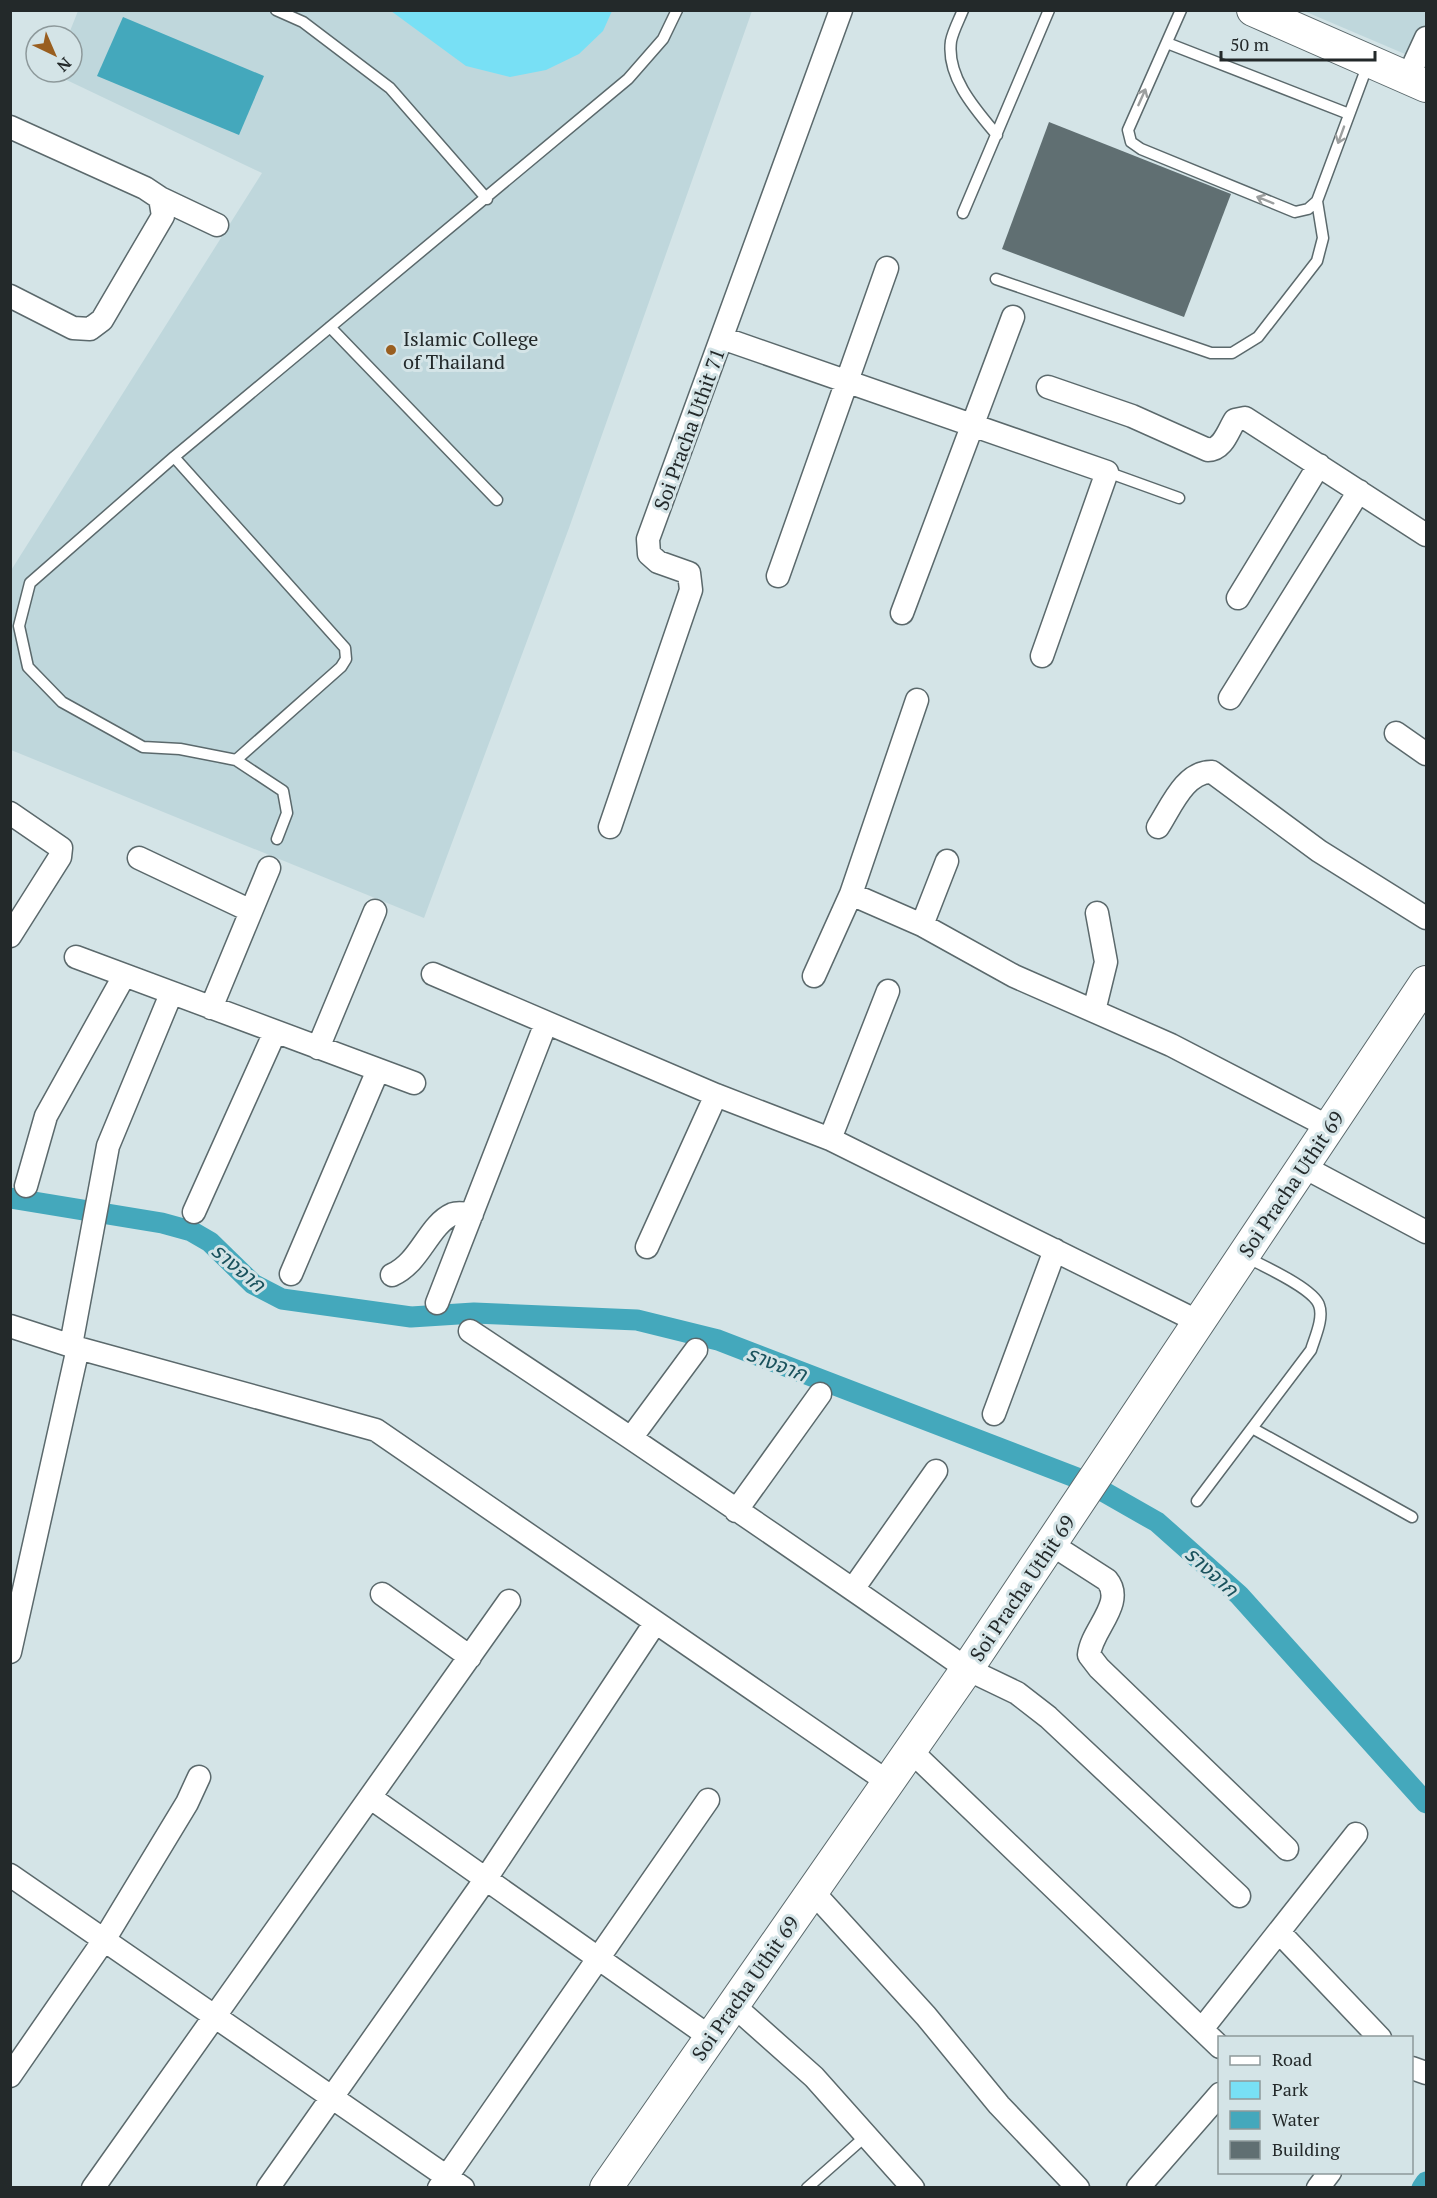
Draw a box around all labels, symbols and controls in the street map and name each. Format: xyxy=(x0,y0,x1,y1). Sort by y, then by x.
north arrow xyxy=(24,24,84,84)
scale bar xyxy=(1221,24,1376,62)
text: 50 m xyxy=(1230,32,1270,56)
text: N xyxy=(52,53,76,77)
one-way arrow xyxy=(1137,89,1149,107)
one-way arrow xyxy=(1335,126,1346,144)
one-way arrow xyxy=(1256,193,1275,204)
place label: Islamic College of Thailand xyxy=(403,325,538,375)
marker: Islamic College of Thailand xyxy=(384,343,398,357)
street label: Soi Pracha Uthit 71 xyxy=(647,344,731,514)
street label: Soi Pracha Uthit 69 xyxy=(1232,1106,1350,1262)
water label: รางจาก xyxy=(206,1236,273,1299)
water label: รางจาก xyxy=(743,1339,812,1388)
street label: Soi Pracha Uthit 69 xyxy=(963,1510,1081,1666)
water label: รางจาก xyxy=(1179,1540,1246,1603)
street label: Soi Pracha Uthit 69 xyxy=(685,1910,805,2066)
legend xyxy=(1218,2036,1413,2174)
text: Road xyxy=(1272,2047,1312,2071)
text: Park xyxy=(1272,2077,1309,2101)
text: Water xyxy=(1272,2107,1319,2131)
text: Building xyxy=(1272,2137,1340,2161)

